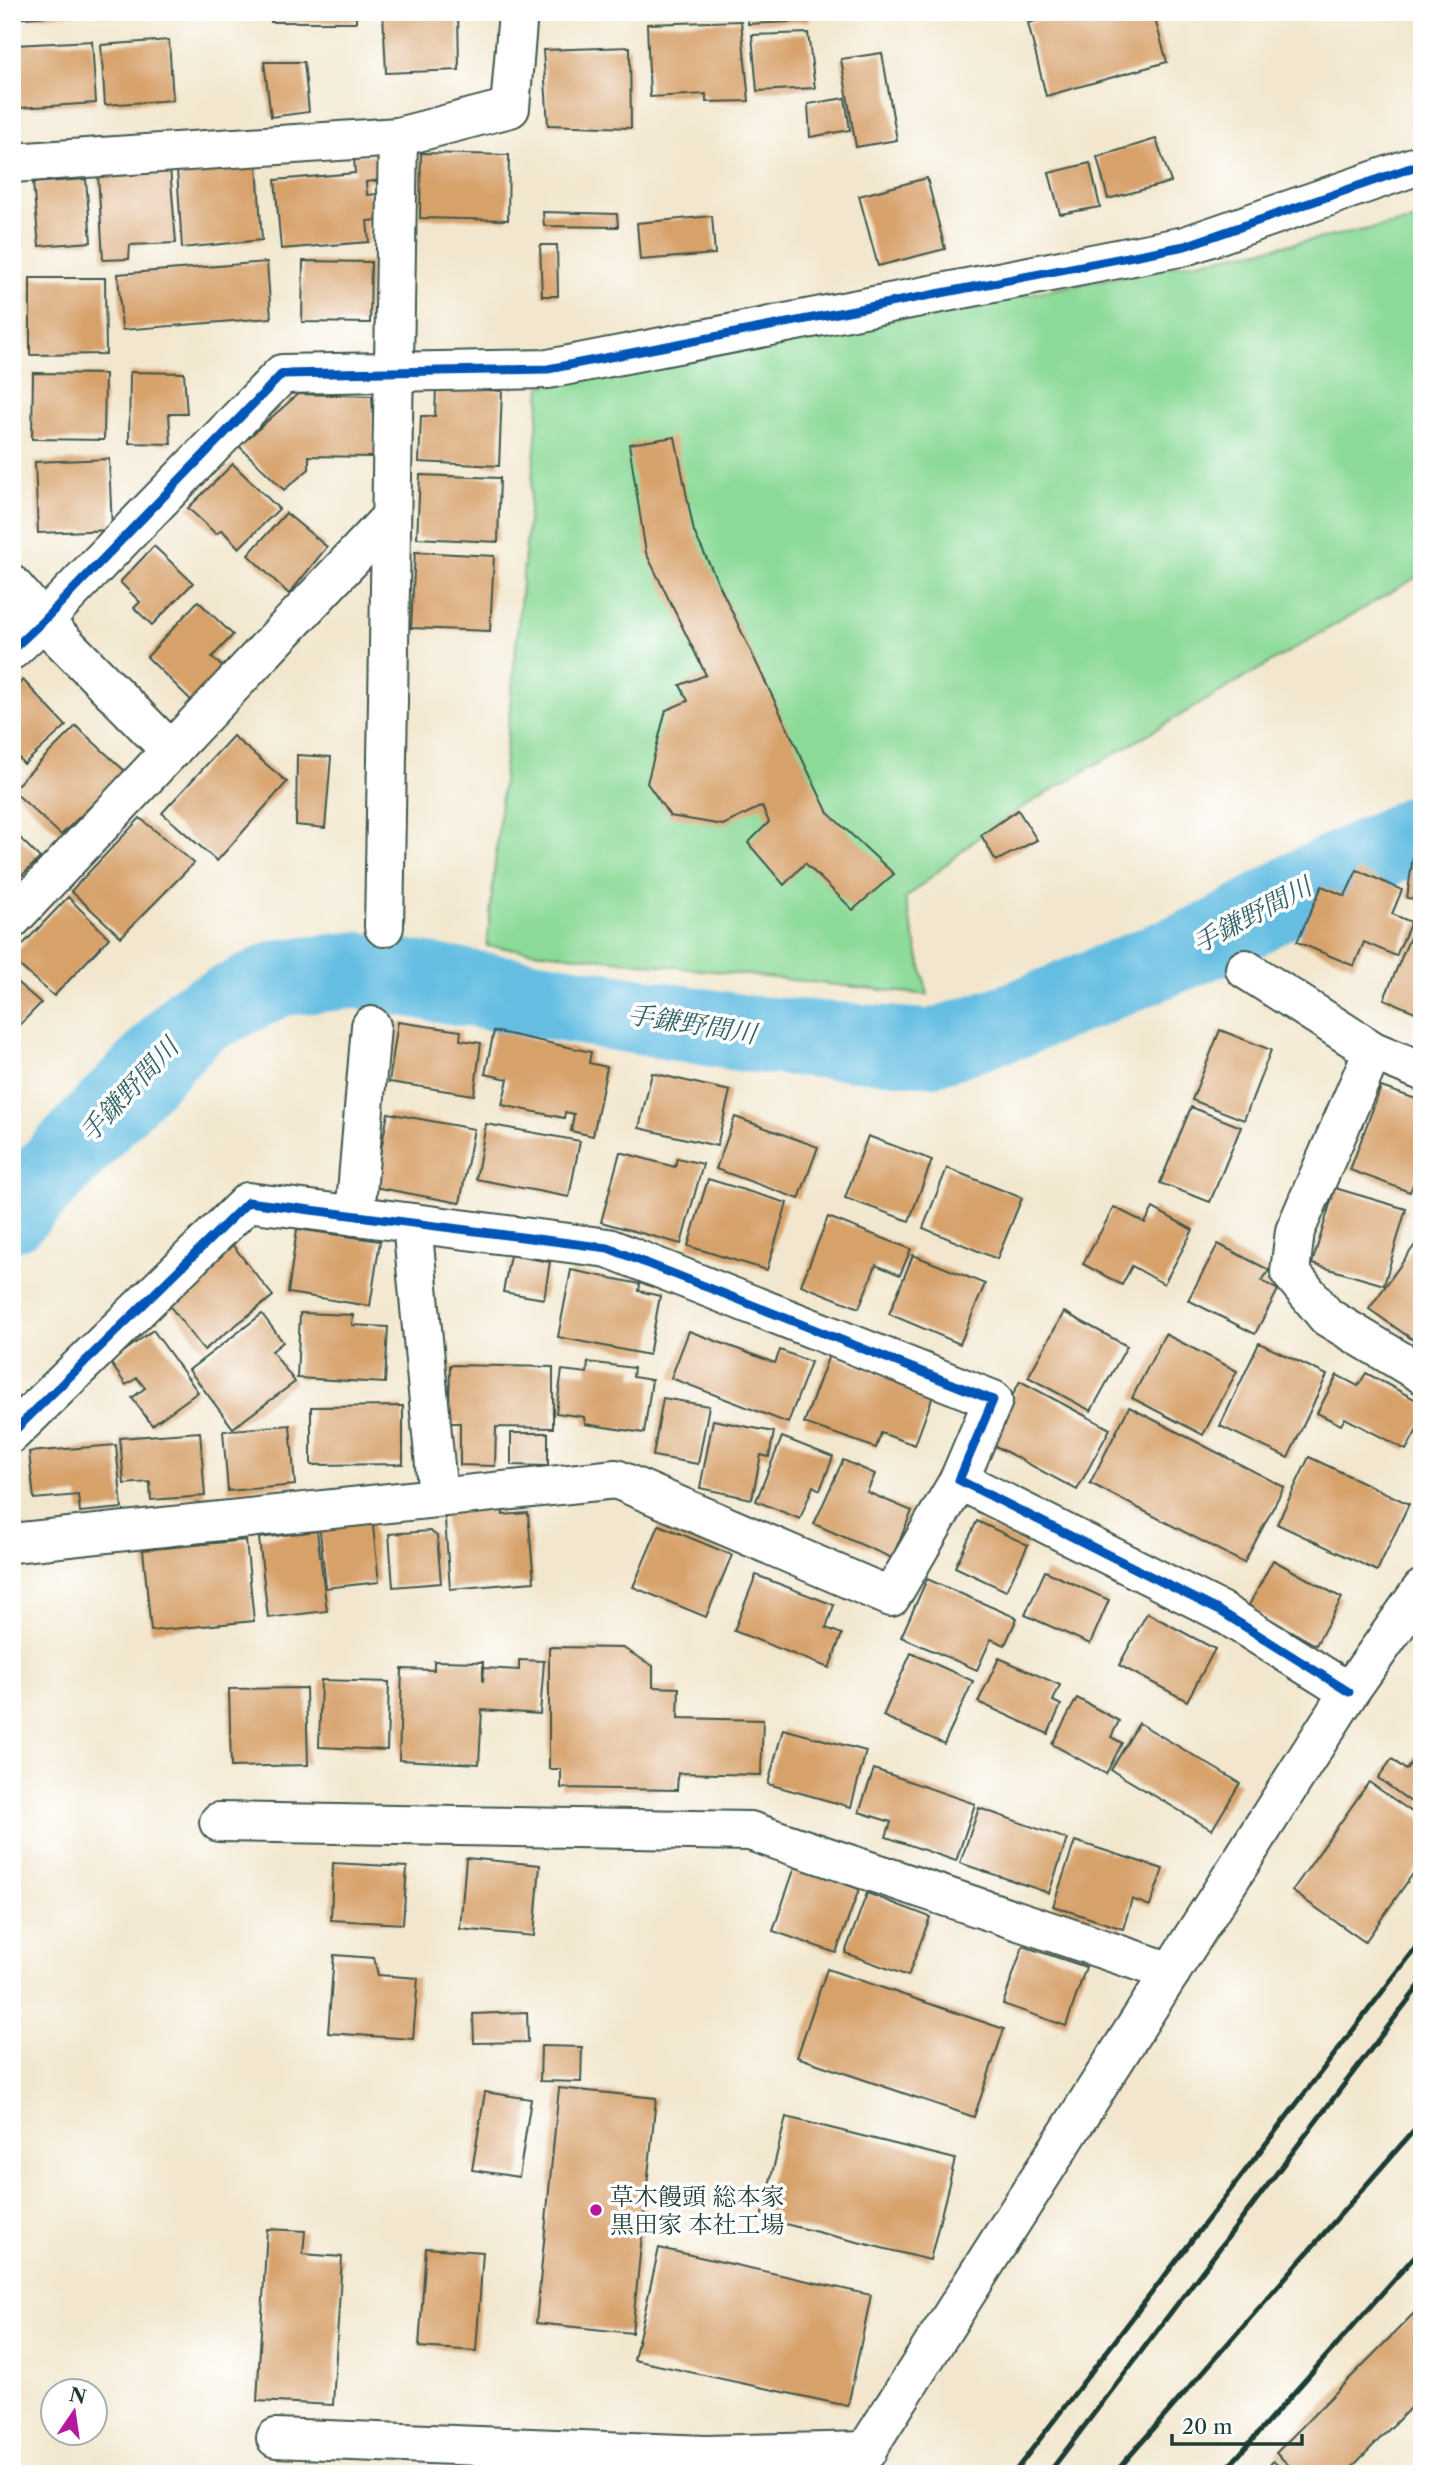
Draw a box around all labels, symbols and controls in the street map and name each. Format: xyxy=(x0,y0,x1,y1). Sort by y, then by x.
water label: 手鎌野間川 xyxy=(1187,869,1320,960)
water label: 手鎌野間川 xyxy=(625,998,762,1050)
water label: 手鎌野間川 xyxy=(73,1029,187,1148)
place label: 草木饅頭 総本家 黒田家 本社工場 xyxy=(610,2182,784,2239)
marker: 草木饅頭 総本家 黒田家 本社工場 xyxy=(588,2202,604,2218)
north arrow xyxy=(38,2378,108,2448)
text: N xyxy=(67,2383,88,2409)
scale bar xyxy=(1172,2402,1301,2446)
text: 20 m xyxy=(1182,2414,1233,2439)

